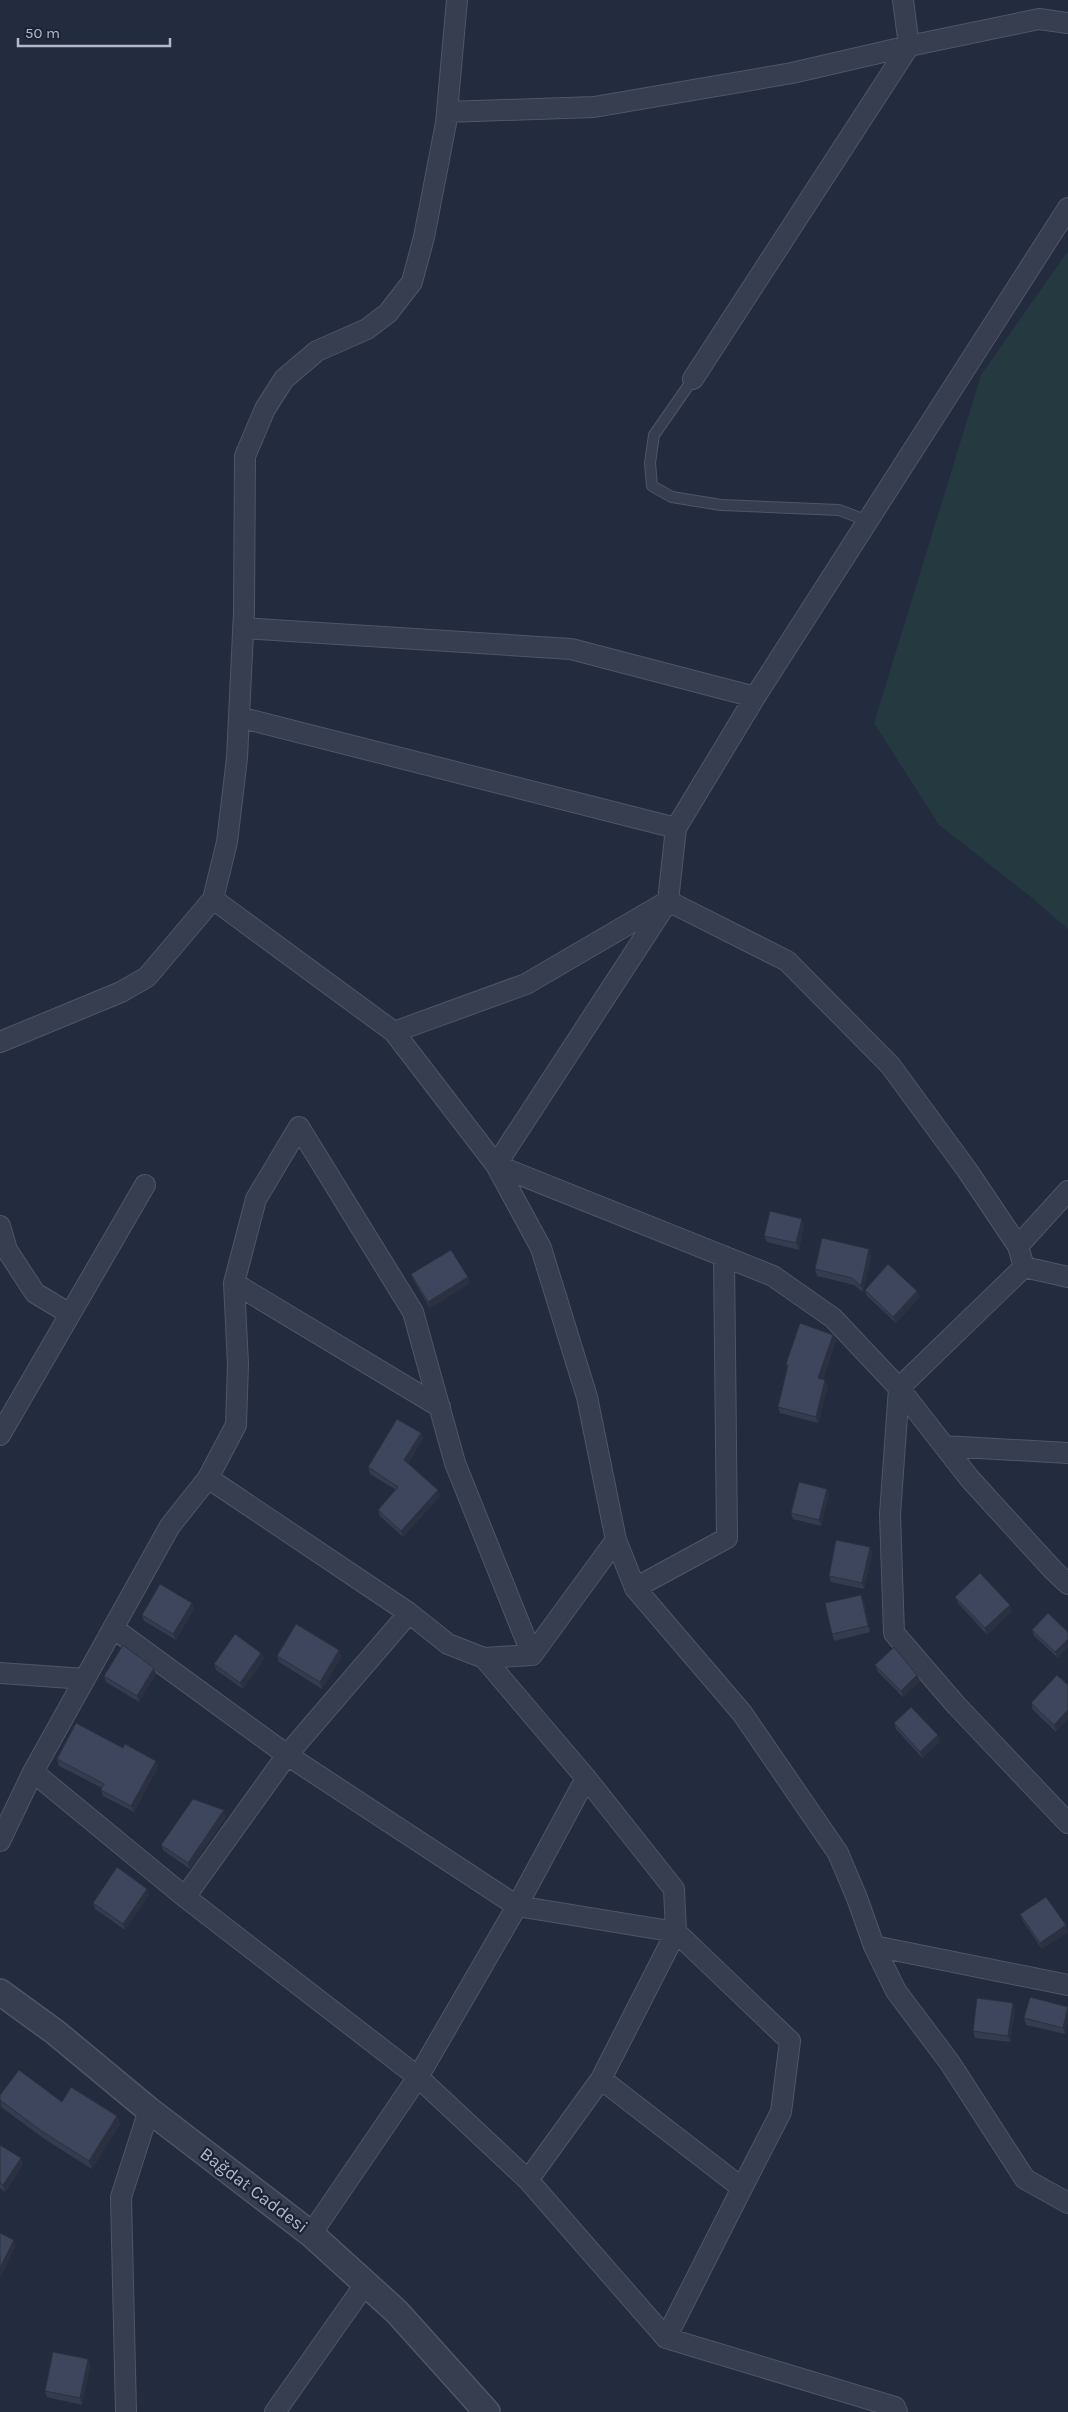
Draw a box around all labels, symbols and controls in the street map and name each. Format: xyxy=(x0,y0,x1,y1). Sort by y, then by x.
scale bar xyxy=(18,15,170,47)
text: 50 m xyxy=(25,24,60,42)
street label: Bağdat Caddesi xyxy=(196,2142,312,2238)

